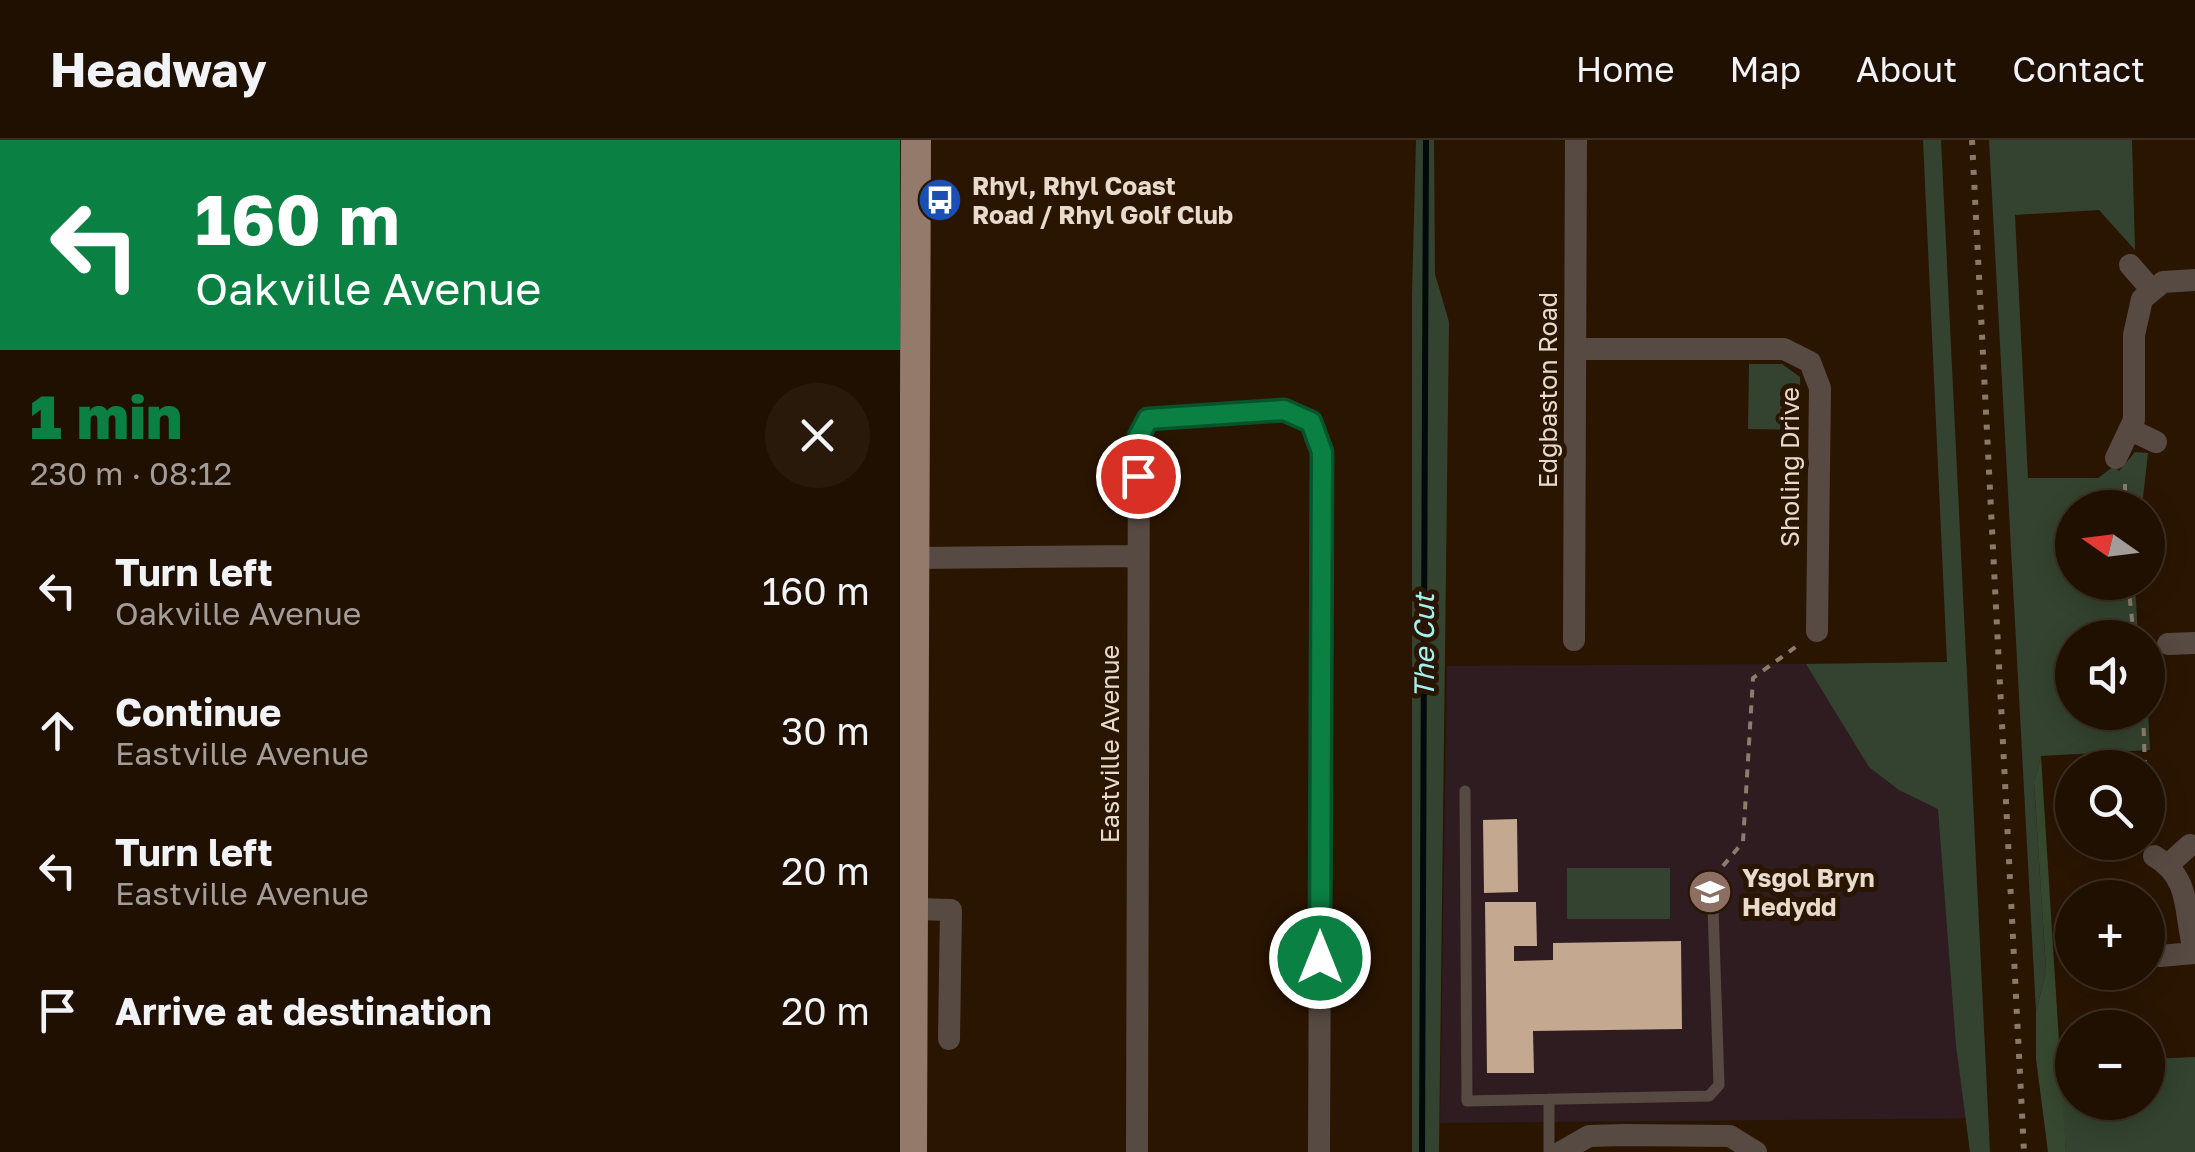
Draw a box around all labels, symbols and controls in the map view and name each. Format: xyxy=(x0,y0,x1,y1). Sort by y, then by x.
text: Headway xyxy=(50,40,267,98)
text: Home xyxy=(1576,48,1675,90)
text: Map xyxy=(1730,48,1801,90)
text: About xyxy=(1856,48,1957,90)
text: Contact xyxy=(2012,48,2145,90)
place label: Rhyl, Rhyl Coast Road / Rhyl Golf Club xyxy=(972,170,1233,230)
text: 160 m xyxy=(195,176,400,260)
bus stop icon: Rhyl, Rhyl Coast Road / Rhyl Golf Club xyxy=(917,177,963,223)
icon: left xyxy=(30,180,160,310)
text: Oakville Avenue xyxy=(195,261,541,315)
street label: Edgbaston Road xyxy=(1532,292,1563,488)
text: 1 min xyxy=(30,380,182,452)
button: close xyxy=(765,383,870,488)
street label: Sholing Drive xyxy=(1774,387,1805,547)
pin xyxy=(1096,434,1181,519)
icon: arrive xyxy=(1111,449,1166,504)
text: 230 m · 08:12 xyxy=(30,454,232,492)
north arrow xyxy=(2055,490,2165,600)
map controls xyxy=(2055,490,2165,1120)
text: Turn left xyxy=(115,549,273,594)
icon: left xyxy=(30,563,85,618)
text: 160 m xyxy=(762,568,870,613)
water label: The Cut xyxy=(1407,591,1440,699)
text: Oakville Avenue xyxy=(115,594,361,632)
button: sound xyxy=(2055,620,2165,730)
street label: Eastville Avenue xyxy=(1094,645,1125,843)
text: Continue xyxy=(115,689,281,734)
icon: ahead xyxy=(30,703,85,758)
text: 30 m xyxy=(781,708,870,753)
text: Eastville Avenue xyxy=(115,734,369,772)
button: search xyxy=(2055,750,2165,860)
text: Turn left xyxy=(115,829,273,874)
icon: left xyxy=(30,843,85,898)
text: 20 m xyxy=(781,848,870,893)
place label: Ysgol Bryn Hedydd xyxy=(1742,862,1875,922)
school or university icon: Ysgol Bryn Hedydd xyxy=(1687,869,1733,915)
text: Eastville Avenue xyxy=(115,874,369,912)
button: + xyxy=(2055,880,2165,990)
position arrow xyxy=(1268,906,1372,1010)
icon: arrive xyxy=(30,983,85,1038)
text: Arrive at destination xyxy=(115,988,492,1033)
text: 20 m xyxy=(781,988,870,1033)
button: − xyxy=(2055,1010,2165,1120)

